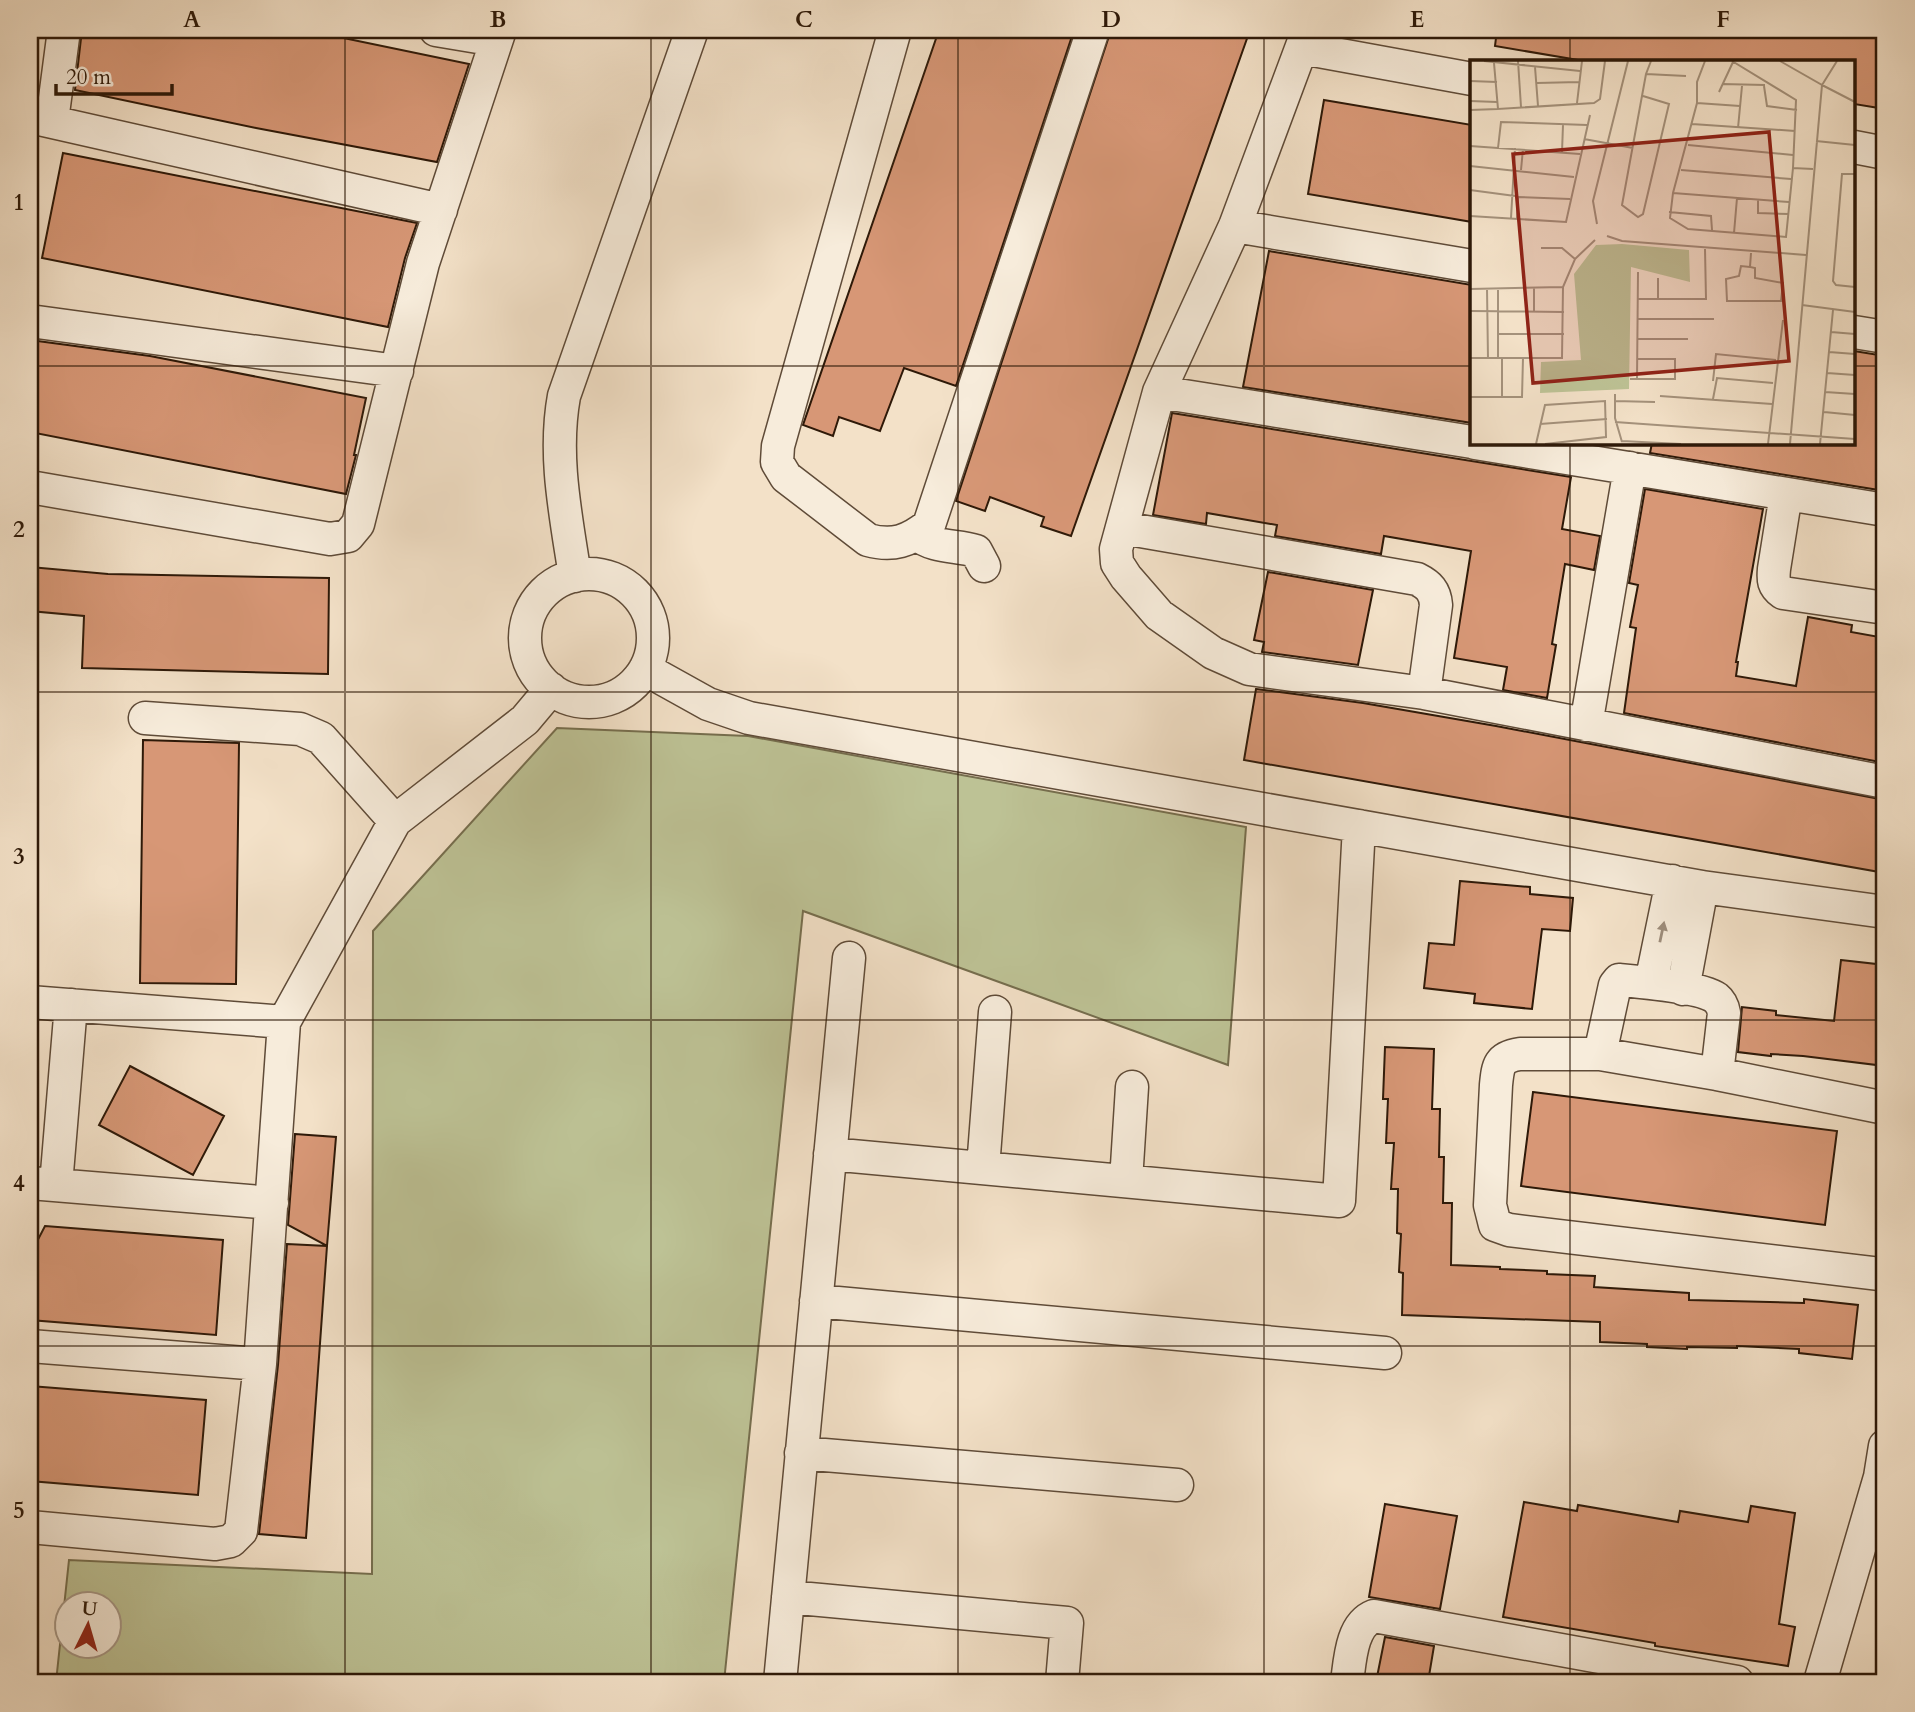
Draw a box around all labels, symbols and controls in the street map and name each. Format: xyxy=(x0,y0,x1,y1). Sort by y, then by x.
text: A xyxy=(183,4,201,35)
text: B xyxy=(490,4,506,35)
text: C xyxy=(795,4,813,35)
text: D xyxy=(1101,4,1121,35)
text: E xyxy=(1410,4,1424,35)
text: F xyxy=(1716,4,1730,35)
scale bar xyxy=(56,52,172,96)
inset map xyxy=(1470,60,1856,444)
text: 20 m xyxy=(66,63,111,92)
text: 1 xyxy=(13,187,25,218)
text: 2 xyxy=(13,514,25,545)
text: 3 xyxy=(13,841,25,872)
one-way arrow xyxy=(1656,921,1667,943)
text: 4 xyxy=(13,1168,25,1199)
text: 5 xyxy=(13,1495,25,1526)
north arrow xyxy=(52,1590,122,1660)
text: U xyxy=(81,1595,99,1623)

